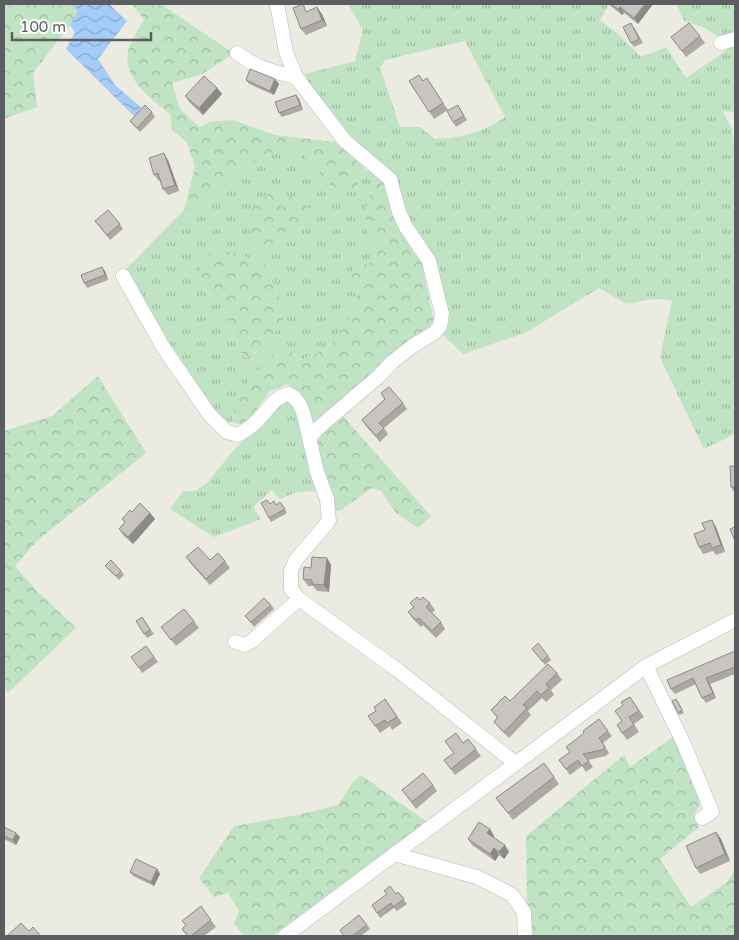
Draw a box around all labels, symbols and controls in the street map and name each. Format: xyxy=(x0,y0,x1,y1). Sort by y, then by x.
scale bar xyxy=(12,10,151,42)
text: 100 m xyxy=(20,18,66,36)

